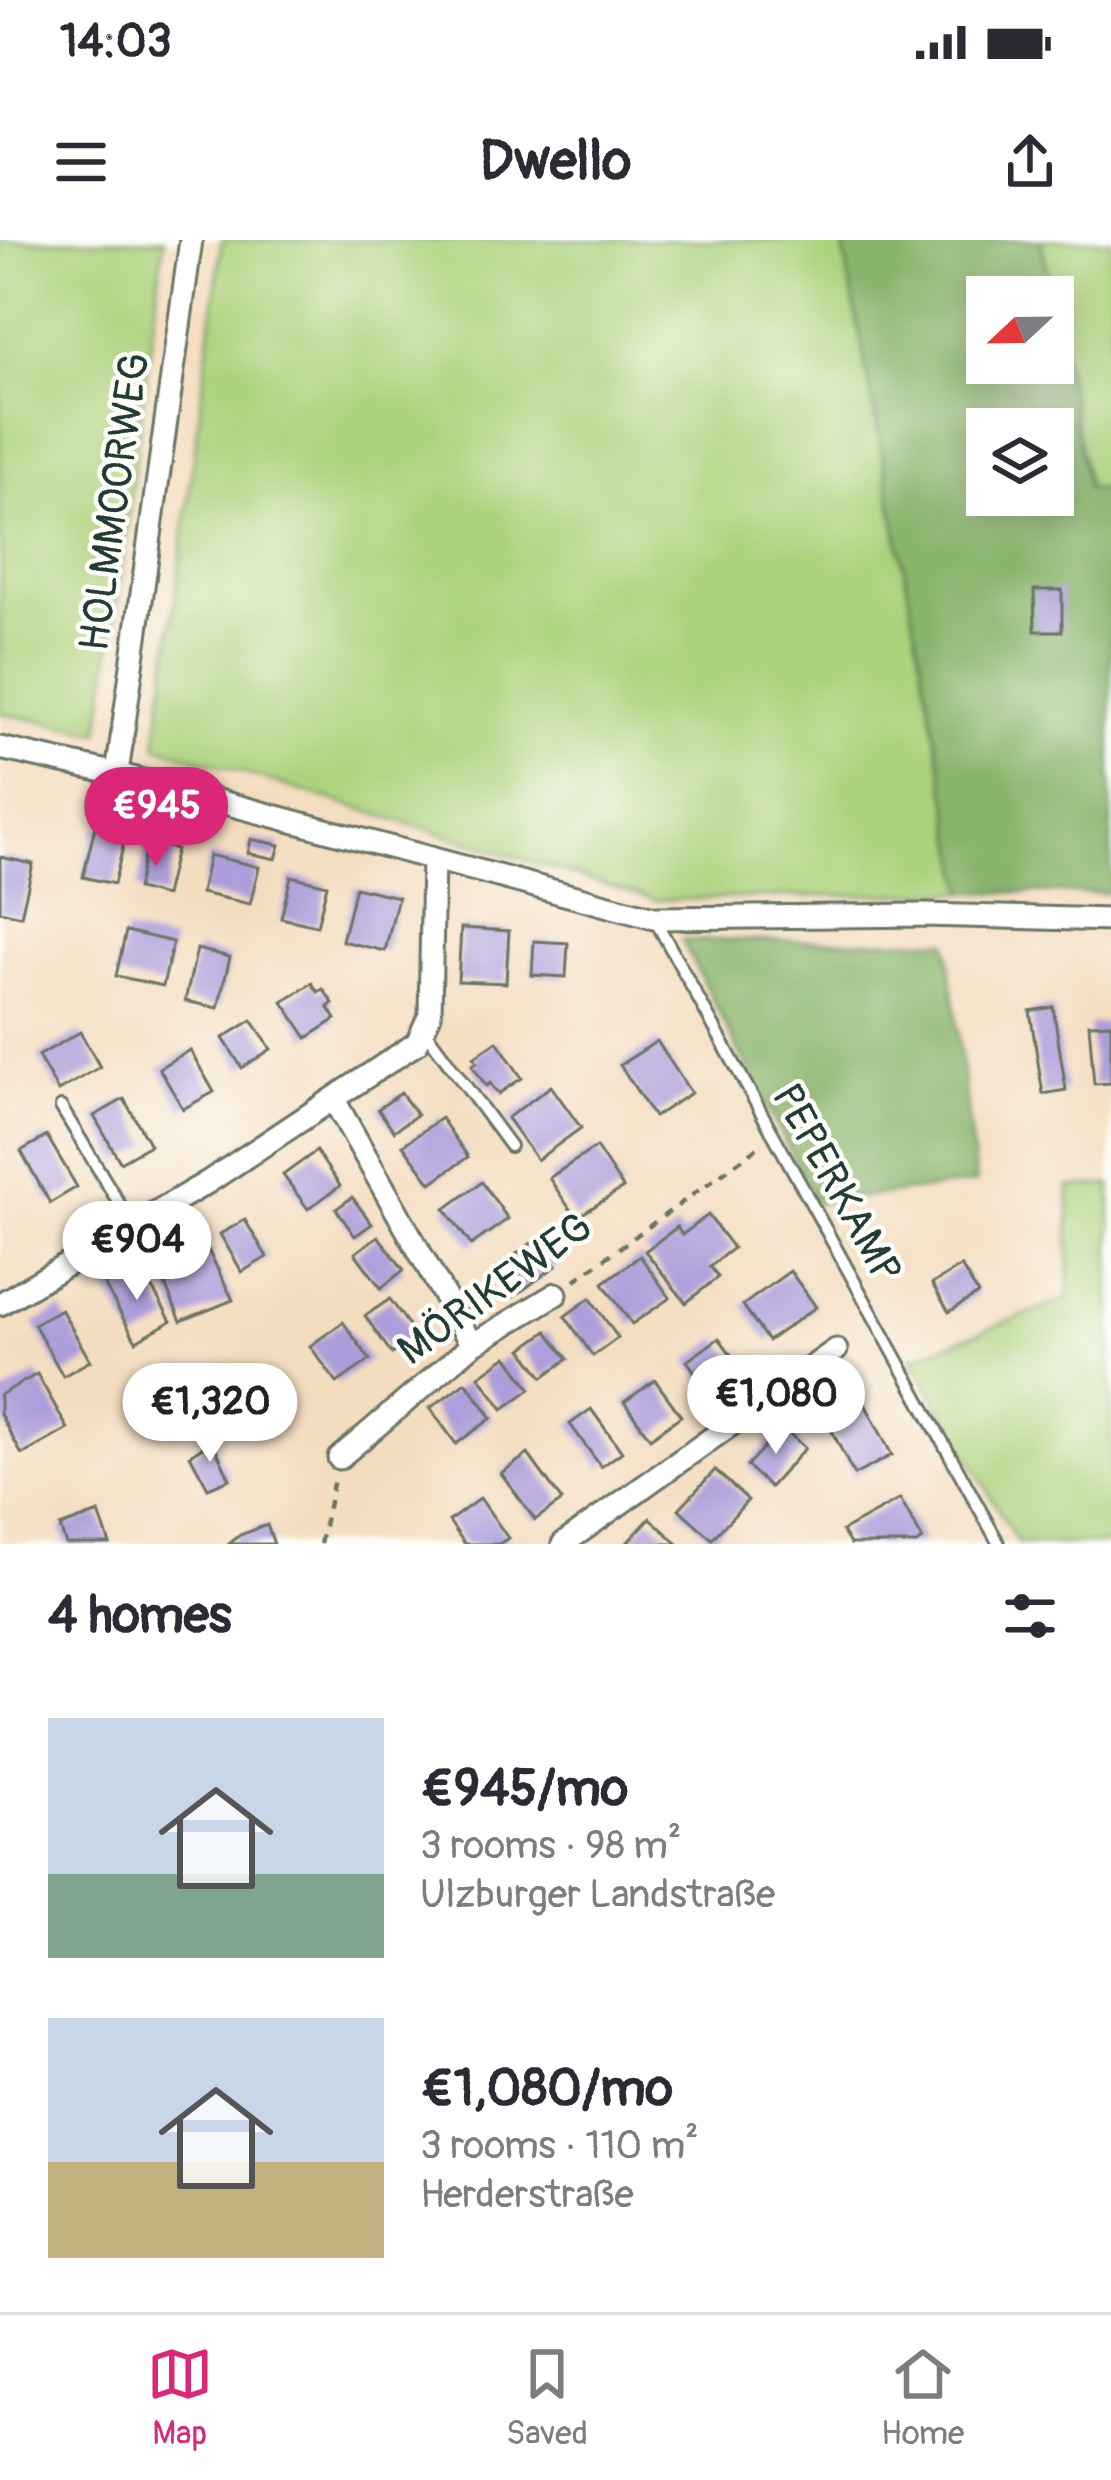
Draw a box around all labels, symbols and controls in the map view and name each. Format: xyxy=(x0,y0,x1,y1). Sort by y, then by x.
text: 14:03 xyxy=(60,14,172,70)
text: Dwello xyxy=(480,128,631,196)
icon: menu xyxy=(48,129,114,195)
icon: share xyxy=(997,129,1063,195)
north arrow xyxy=(966,276,1074,384)
map controls xyxy=(966,276,1074,516)
street label: HOLMMOORWEG xyxy=(68,350,162,654)
button: layers xyxy=(966,408,1074,516)
pin: €945 xyxy=(85,767,227,869)
text: €945 xyxy=(111,781,201,830)
street label: PEPERKAMP xyxy=(760,1075,912,1293)
pin: €904 xyxy=(66,1201,208,1303)
street label: MÖRIKEWEG xyxy=(388,1201,602,1377)
text: €904 xyxy=(89,1215,185,1264)
pin: €1,080 xyxy=(678,1355,874,1457)
pin: €1,320 xyxy=(112,1363,308,1465)
text: €1,080 xyxy=(714,1369,838,1418)
text: €1,320 xyxy=(149,1377,271,1426)
icon: filters xyxy=(997,1583,1063,1649)
text: 4 homes xyxy=(48,1584,232,1648)
text: €945/mo xyxy=(420,1757,628,1821)
icon: home xyxy=(144,1766,288,1910)
text: 3 rooms · 98 m² xyxy=(420,1821,681,1870)
text: Ulzburger Landstraße xyxy=(420,1870,775,1919)
text: €1,080/mo xyxy=(420,2057,673,2121)
icon: home xyxy=(144,2066,288,2210)
text: 3 rooms · 110 m² xyxy=(420,2121,699,2170)
text: Herderstraße xyxy=(420,2170,634,2219)
tab: Map xyxy=(147,2341,213,2454)
tab: Saved xyxy=(506,2341,588,2454)
tab: Home xyxy=(881,2341,964,2454)

